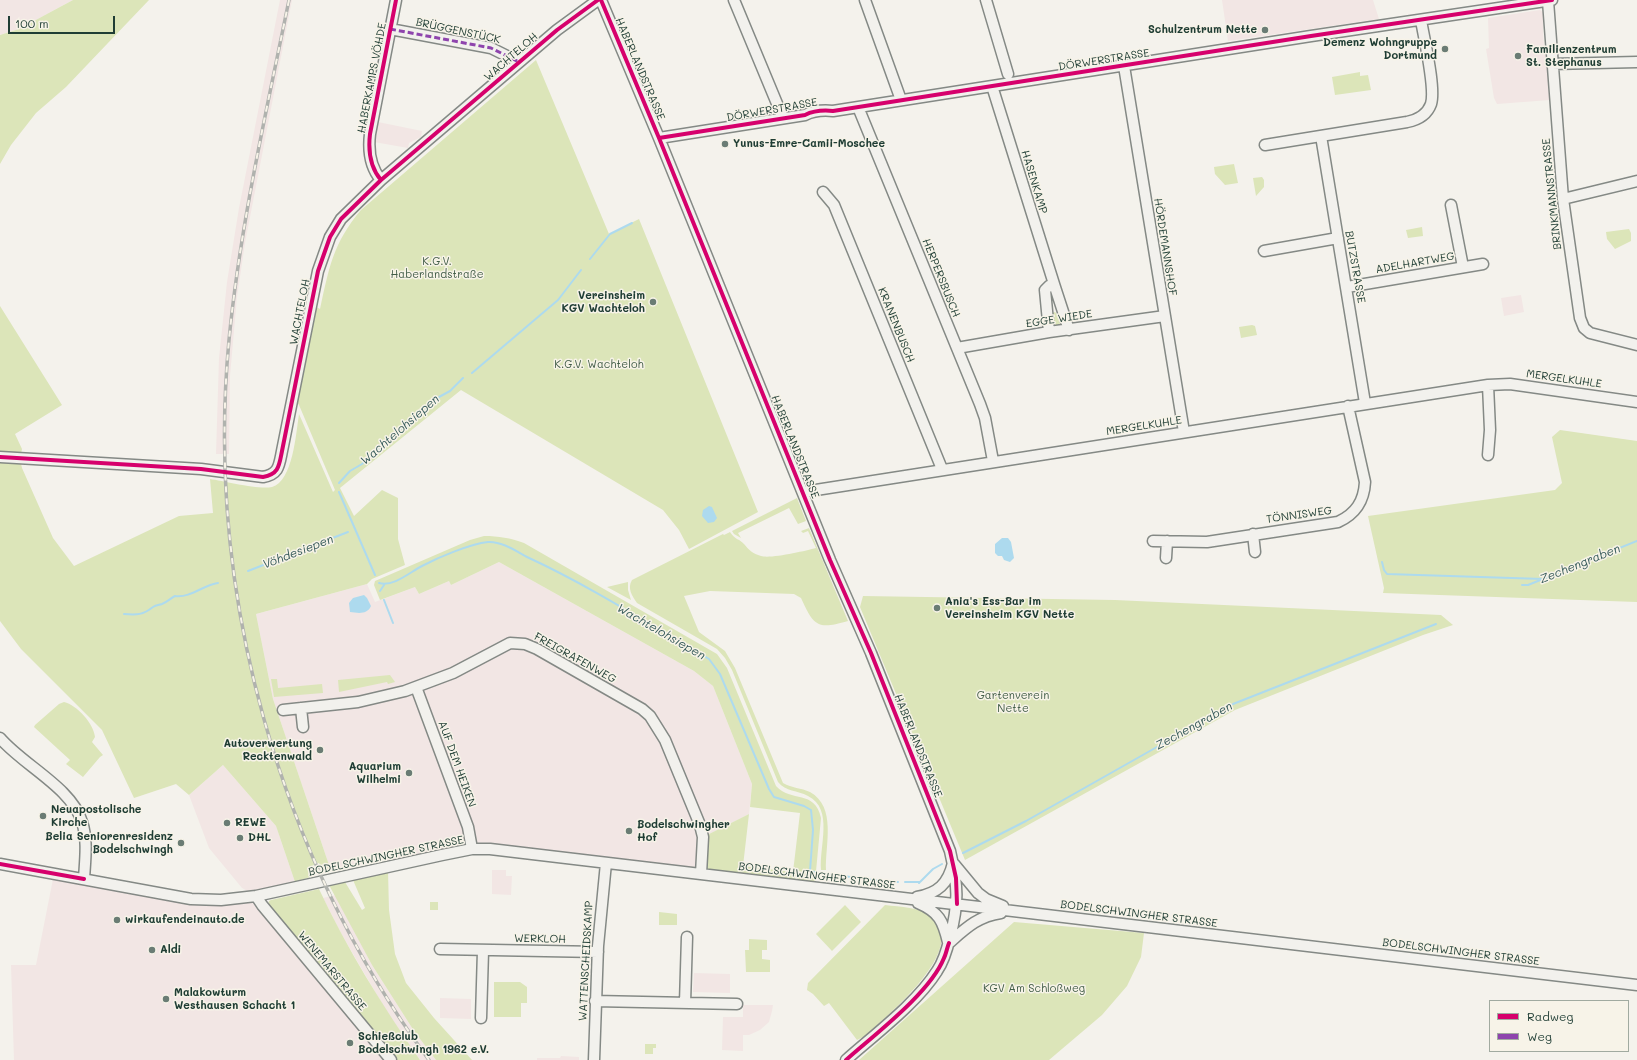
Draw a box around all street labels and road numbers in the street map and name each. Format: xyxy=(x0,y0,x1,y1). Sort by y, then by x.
street label: BRÜGGENSTÜCK xyxy=(415,16,501,46)
street label: HABERLANDSTRASSE xyxy=(612,16,668,122)
street label: HABERKAMPS VÖHDE xyxy=(355,22,389,134)
street label: WACHTELOH xyxy=(481,30,541,84)
street label: DÖRWERSTRASSE xyxy=(1058,46,1150,74)
street label: DÖRWERSTRASSE xyxy=(726,96,818,124)
street label: BRINKMANNSTRASSE xyxy=(1540,138,1564,250)
street label: HASENKAMP xyxy=(1018,149,1050,215)
street label: HÖRDEMANNSHOF xyxy=(1151,197,1179,297)
street label: BUTZSTRASSE xyxy=(1342,230,1368,304)
street label: HERPERSBUSCH xyxy=(919,237,963,319)
street label: ADELHARTWEG xyxy=(1374,250,1456,276)
street label: WACHTELOH xyxy=(287,278,313,346)
street label: KRANENBUSCH xyxy=(875,285,917,365)
street label: EGGE WIEDE xyxy=(1025,307,1093,331)
street label: MERGELKUHLE xyxy=(1525,367,1603,391)
street label: HABERLANDSTRASSE xyxy=(768,393,822,501)
street label: MERGELKUHLE xyxy=(1105,414,1183,438)
street label: TÖNNISWEG xyxy=(1265,504,1333,526)
street label: FREIGRAFENWEG xyxy=(532,630,618,686)
street label: HABERLANDSTRASSE xyxy=(891,692,945,800)
street label: AUF DEM HEIKEN xyxy=(435,719,479,809)
street label: BODELSCHWINGHER STRASSE xyxy=(307,833,465,879)
street label: BODELSCHWINGHER STRASSE xyxy=(738,860,896,892)
street label: BODELSCHWINGHER STRASSE xyxy=(1060,898,1218,930)
street label: WATTENSCHEIDSKAMP xyxy=(576,900,596,1022)
street label: WENEMARSTRASSE xyxy=(295,929,369,1013)
street label: WERKLOH xyxy=(514,932,566,946)
street label: BODELSCHWINGHER STRASSE xyxy=(1382,936,1540,968)

